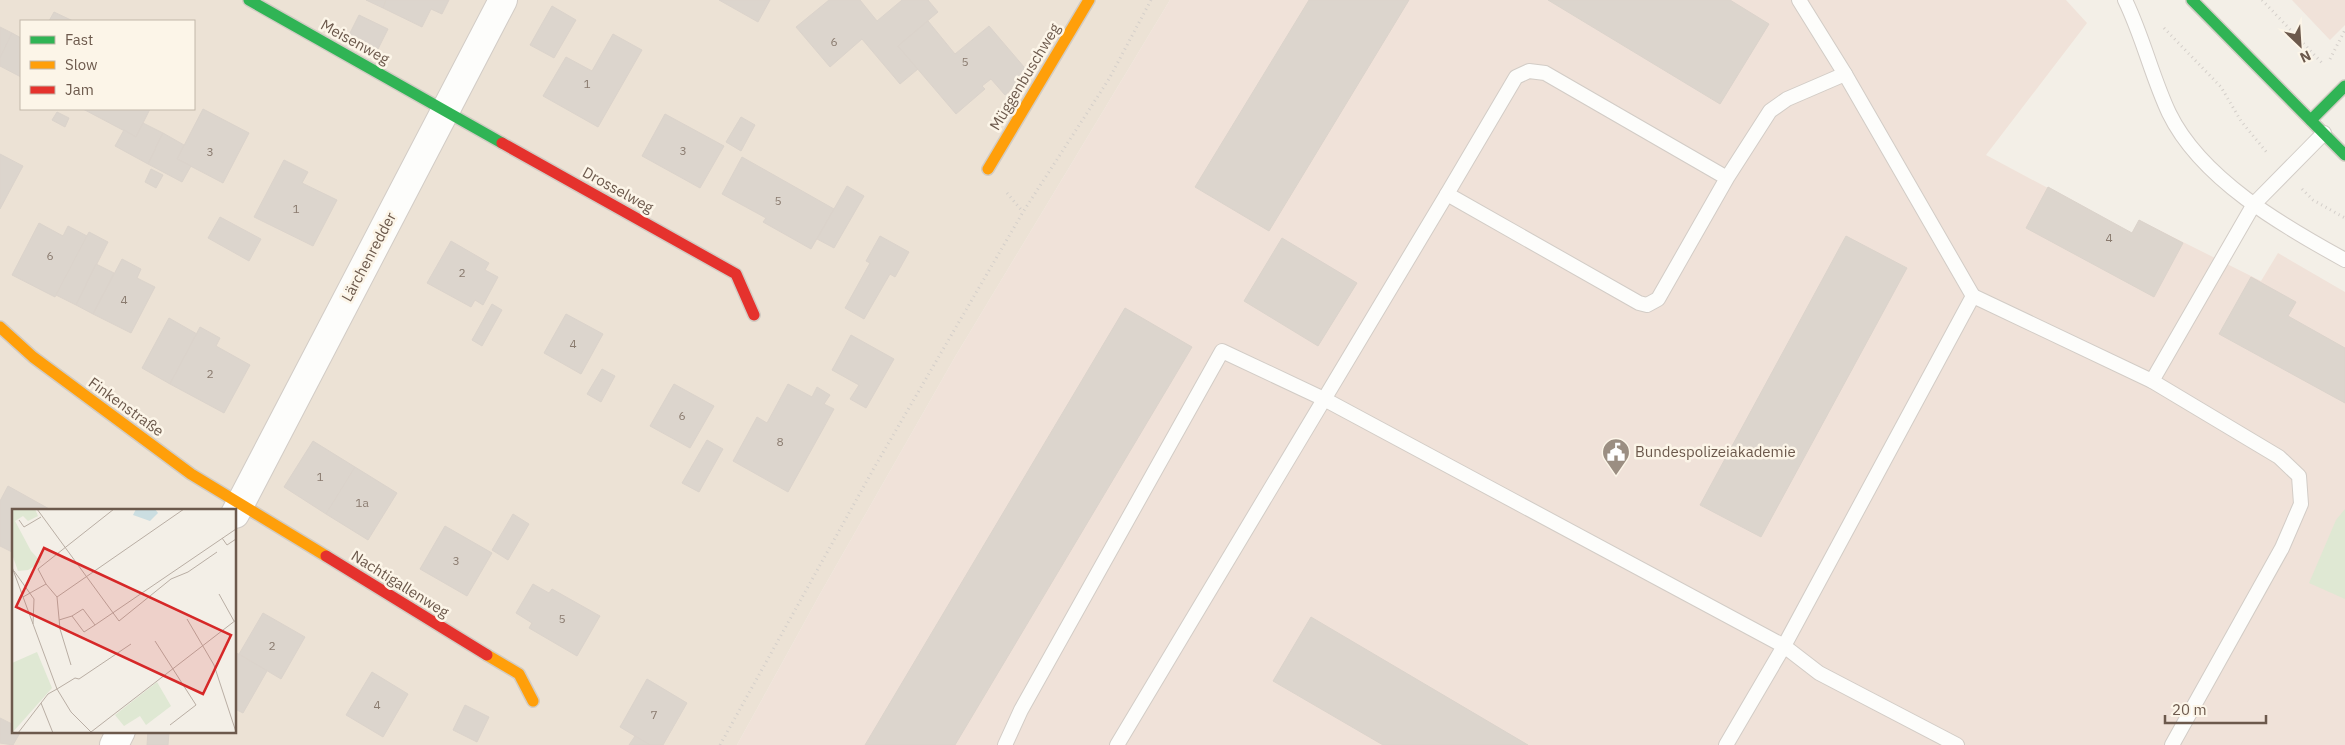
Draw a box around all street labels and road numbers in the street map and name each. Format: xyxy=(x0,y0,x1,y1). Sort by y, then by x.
street label: Meisenweg xyxy=(318,15,393,68)
street label: Müggenbuschweg xyxy=(985,20,1064,134)
street label: Drosselweg xyxy=(579,162,657,217)
street label: Lärchenredder xyxy=(337,208,400,305)
street label: Finkenstraße xyxy=(85,373,168,440)
street label: Nachtigallenweg xyxy=(348,546,453,621)

